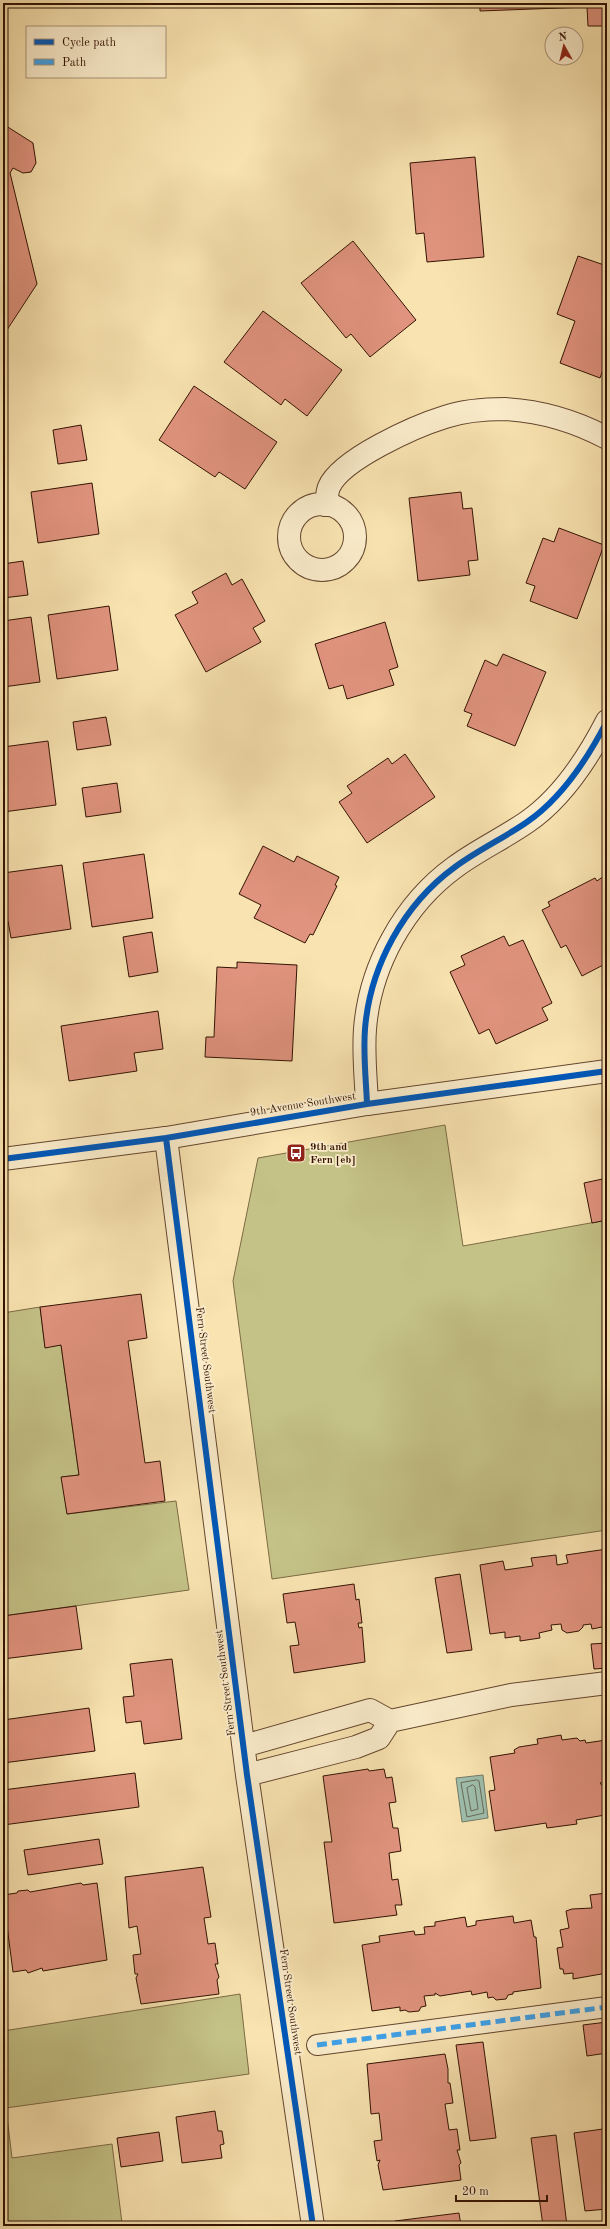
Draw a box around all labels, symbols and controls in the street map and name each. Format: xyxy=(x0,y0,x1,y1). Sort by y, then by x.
legend xyxy=(26,26,166,78)
north arrow xyxy=(544,26,584,66)
text: N xyxy=(558,31,568,44)
text: Cycle path xyxy=(62,37,117,49)
text: Path xyxy=(62,57,87,69)
street label: 9th Avenue Southwest xyxy=(249,1091,357,1119)
bus stop icon: 9th and Fern [eb] xyxy=(285,1142,307,1164)
place label: 9th and Fern [eb] xyxy=(310,1142,355,1166)
street label: Fern Street Southwest xyxy=(193,1306,217,1414)
street label: Fern Street Southwest xyxy=(214,1629,238,1737)
street label: Fern Street Southwest xyxy=(277,1948,303,2056)
scale bar xyxy=(456,2177,547,2203)
text: 20 m xyxy=(462,2186,489,2198)

